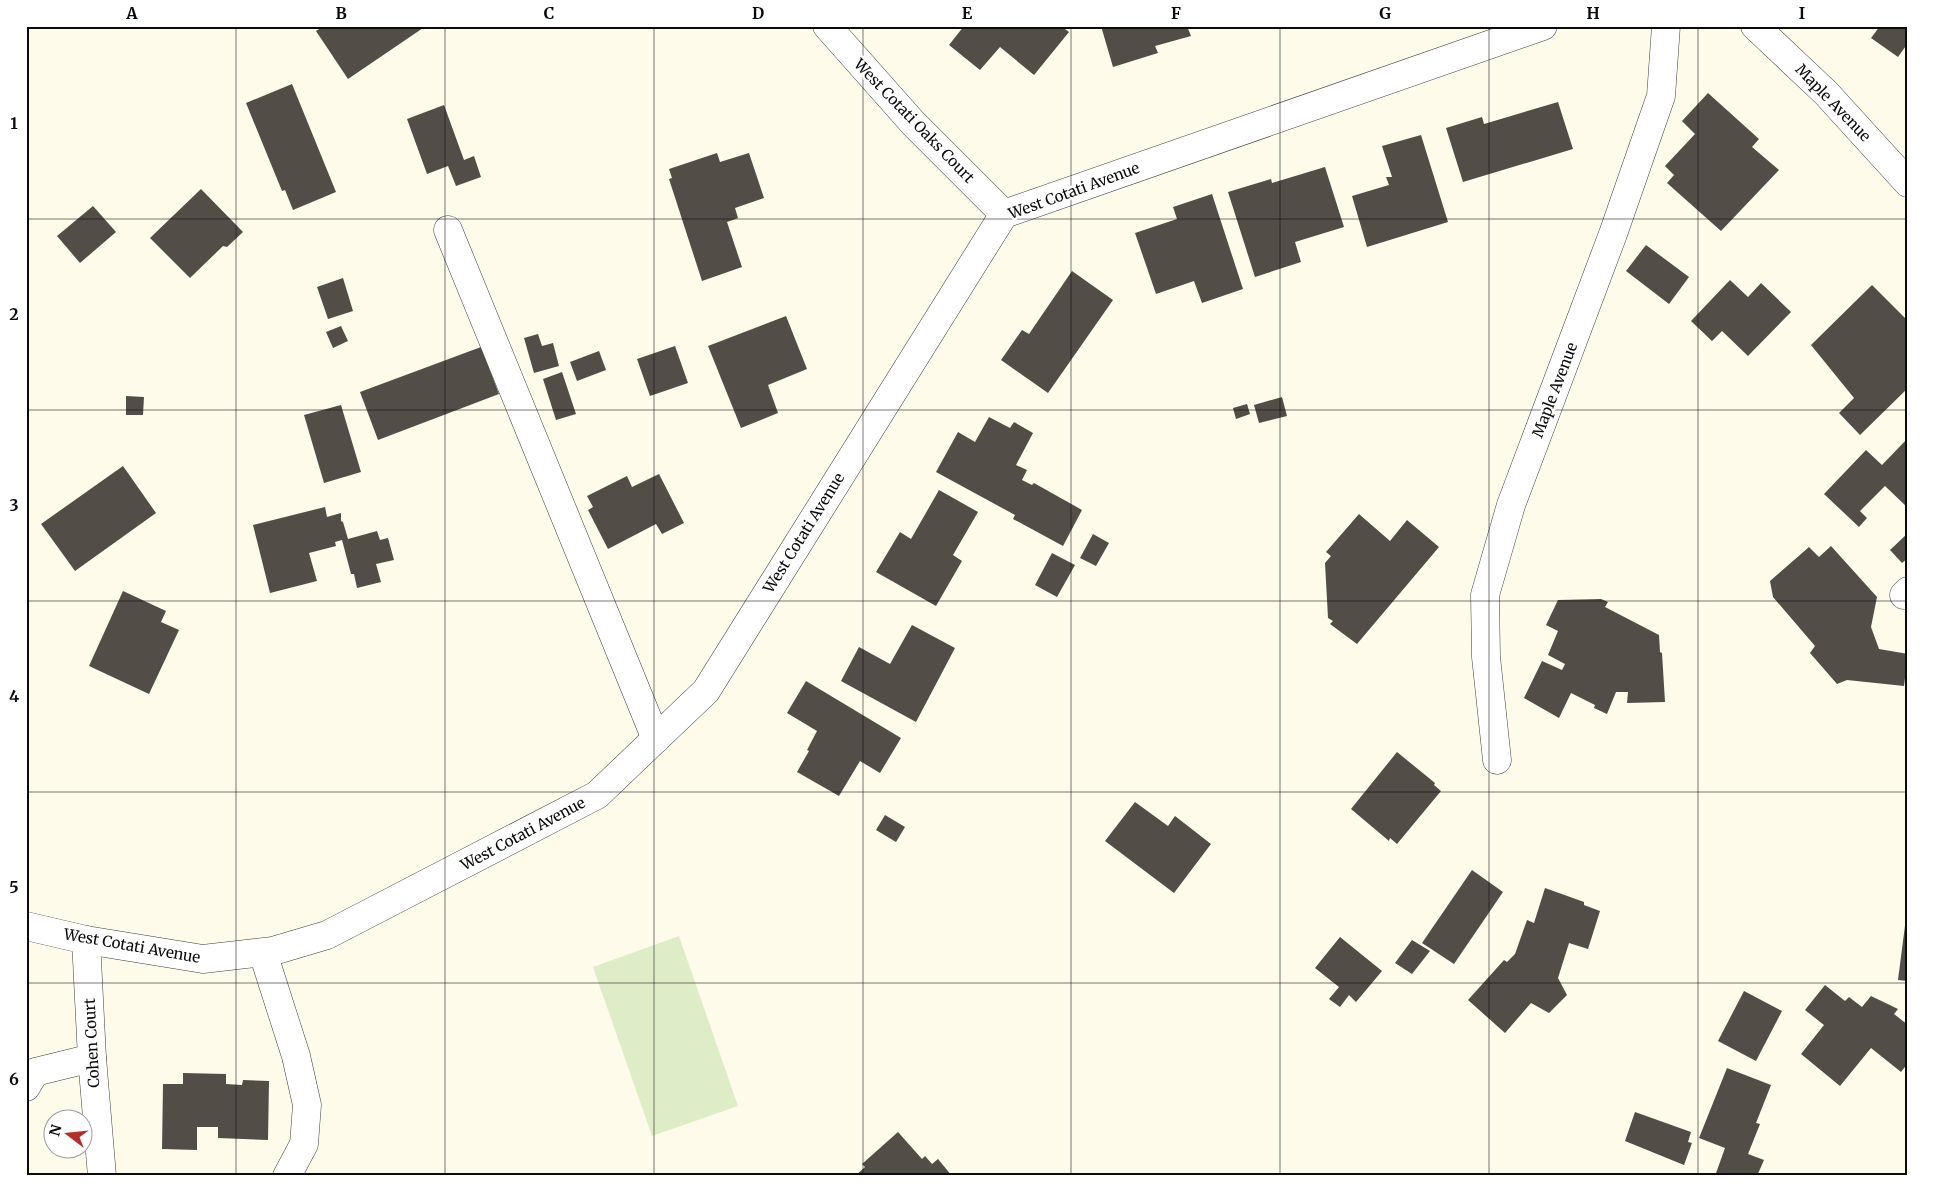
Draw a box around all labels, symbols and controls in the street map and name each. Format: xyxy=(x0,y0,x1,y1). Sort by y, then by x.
text: A xyxy=(125,3,138,23)
text: B xyxy=(335,3,347,23)
text: C xyxy=(544,3,554,23)
text: D xyxy=(752,3,764,23)
text: E xyxy=(962,3,973,23)
text: F xyxy=(1171,3,1181,23)
text: G xyxy=(1379,3,1391,23)
text: H xyxy=(1586,3,1600,23)
text: I xyxy=(1799,3,1805,23)
street label: West Cotati Oaks Court xyxy=(849,54,979,187)
street label: Maple Avenue xyxy=(1792,60,1875,146)
text: 1 xyxy=(10,113,18,133)
street label: West Cotati Avenue xyxy=(1005,158,1142,223)
text: 2 xyxy=(9,304,19,324)
street label: Maple Avenue xyxy=(1528,339,1581,440)
street label: West Cotati Avenue xyxy=(758,469,848,597)
text: 3 xyxy=(9,495,19,515)
text: 4 xyxy=(9,686,19,706)
street label: West Cotati Avenue xyxy=(456,793,588,875)
text: 5 xyxy=(9,877,19,897)
street label: West Cotati Avenue xyxy=(61,924,202,967)
street label: Cohen Court xyxy=(80,998,103,1088)
text: 6 xyxy=(9,1069,19,1089)
north arrow xyxy=(42,1110,92,1160)
text: N xyxy=(45,1123,66,1138)

